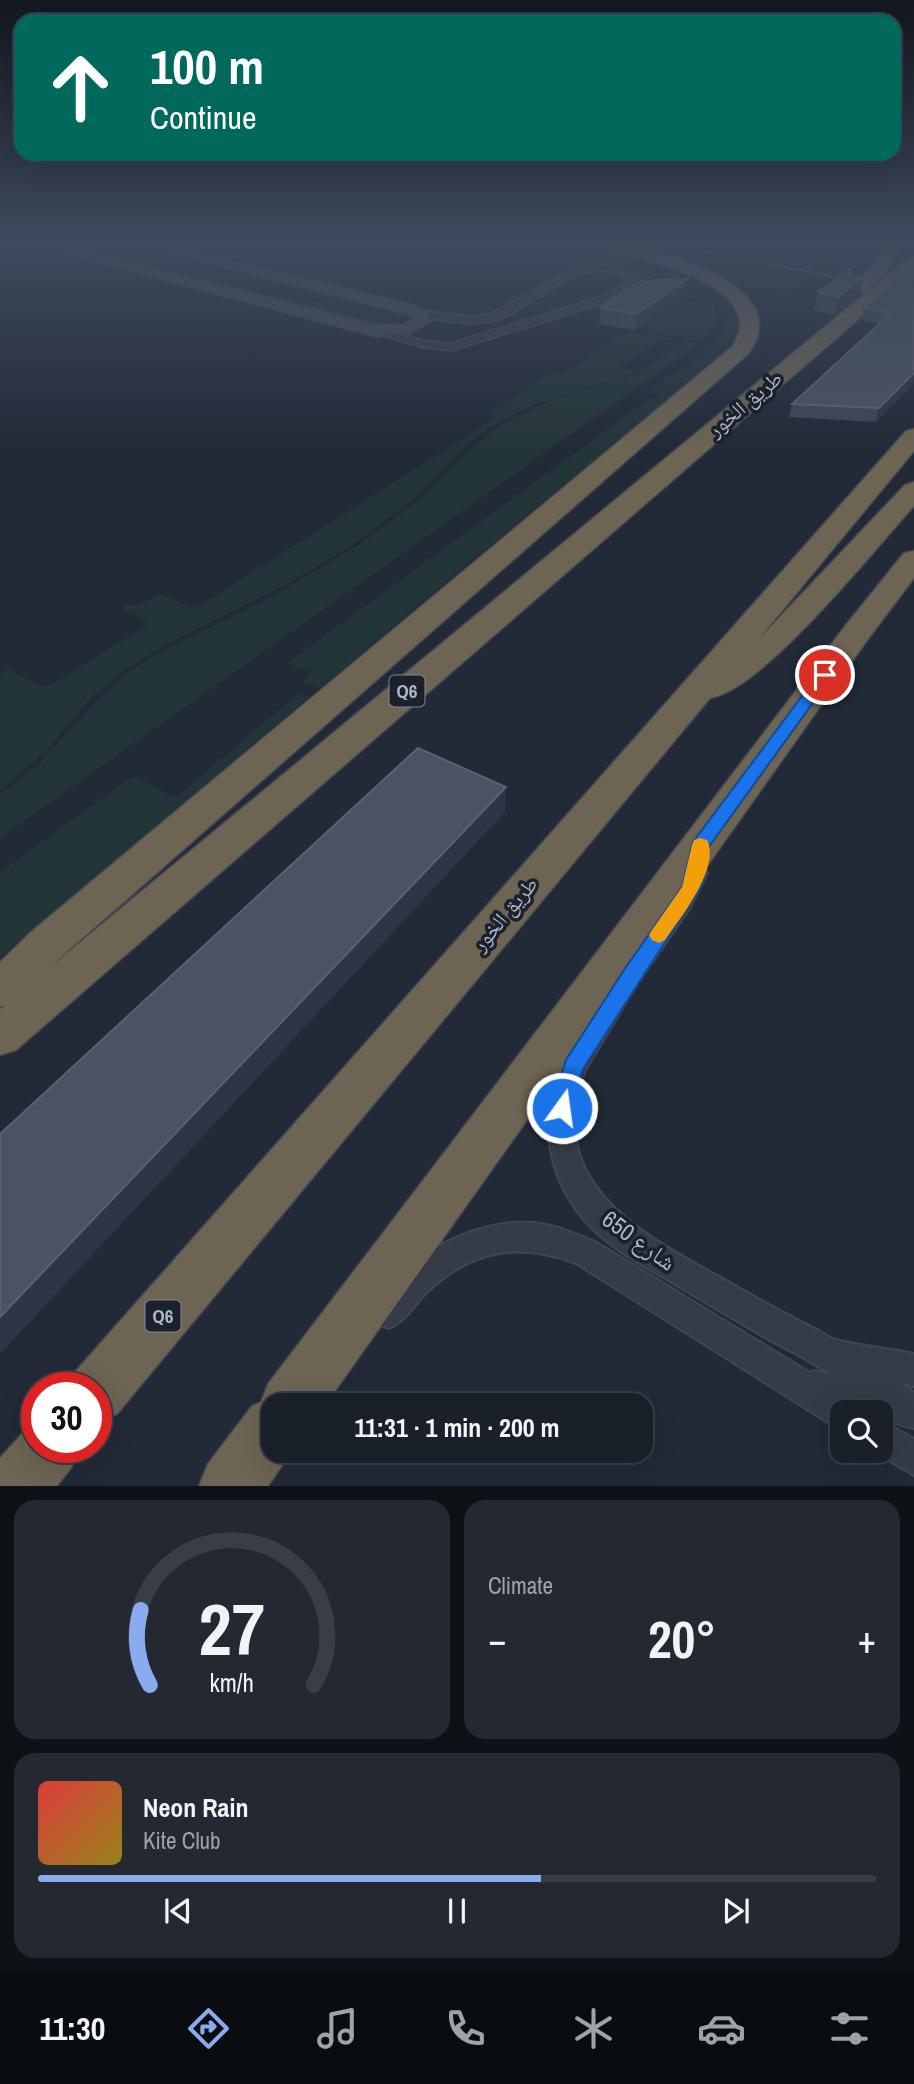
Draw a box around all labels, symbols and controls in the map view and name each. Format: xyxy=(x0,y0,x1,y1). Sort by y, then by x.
text: 100 m xyxy=(150,33,264,99)
icon: ahead xyxy=(35,42,126,133)
text: Continue xyxy=(150,96,257,139)
street label: طريق الخور xyxy=(700,364,788,444)
pin xyxy=(795,645,855,705)
icon: arrive xyxy=(806,656,844,694)
road number: Q6 xyxy=(390,676,424,706)
street label: طريق الخور xyxy=(464,870,544,958)
position arrow xyxy=(525,1071,599,1145)
street label: شارع 650 xyxy=(596,1203,683,1278)
road number: Q6 xyxy=(146,1300,180,1332)
speed limit sign: 30 xyxy=(21,1372,112,1463)
map controls xyxy=(830,1400,893,1463)
button: search xyxy=(830,1400,893,1463)
text: 11:31 · 1 min · 200 m xyxy=(354,1410,560,1445)
text: Climate xyxy=(488,1570,553,1601)
text: 27 xyxy=(199,1581,265,1679)
text: 20° xyxy=(648,1604,716,1674)
text: − xyxy=(488,1614,506,1665)
text: + xyxy=(858,1614,876,1665)
text: km/h xyxy=(210,1666,254,1700)
text: Neon Rain xyxy=(143,1790,248,1825)
text: Kite Club xyxy=(143,1825,221,1856)
icon: previous xyxy=(159,1892,197,1930)
icon: pause xyxy=(438,1892,476,1930)
icon: next xyxy=(717,1892,755,1930)
icon: directions xyxy=(184,2004,233,2053)
icon: music xyxy=(313,2004,362,2053)
icon: phone xyxy=(441,2004,490,2053)
icon: climate xyxy=(569,2004,618,2053)
icon: car xyxy=(697,2004,746,2053)
icon: filters xyxy=(825,2004,874,2053)
text: 11:30 xyxy=(40,2007,105,2050)

